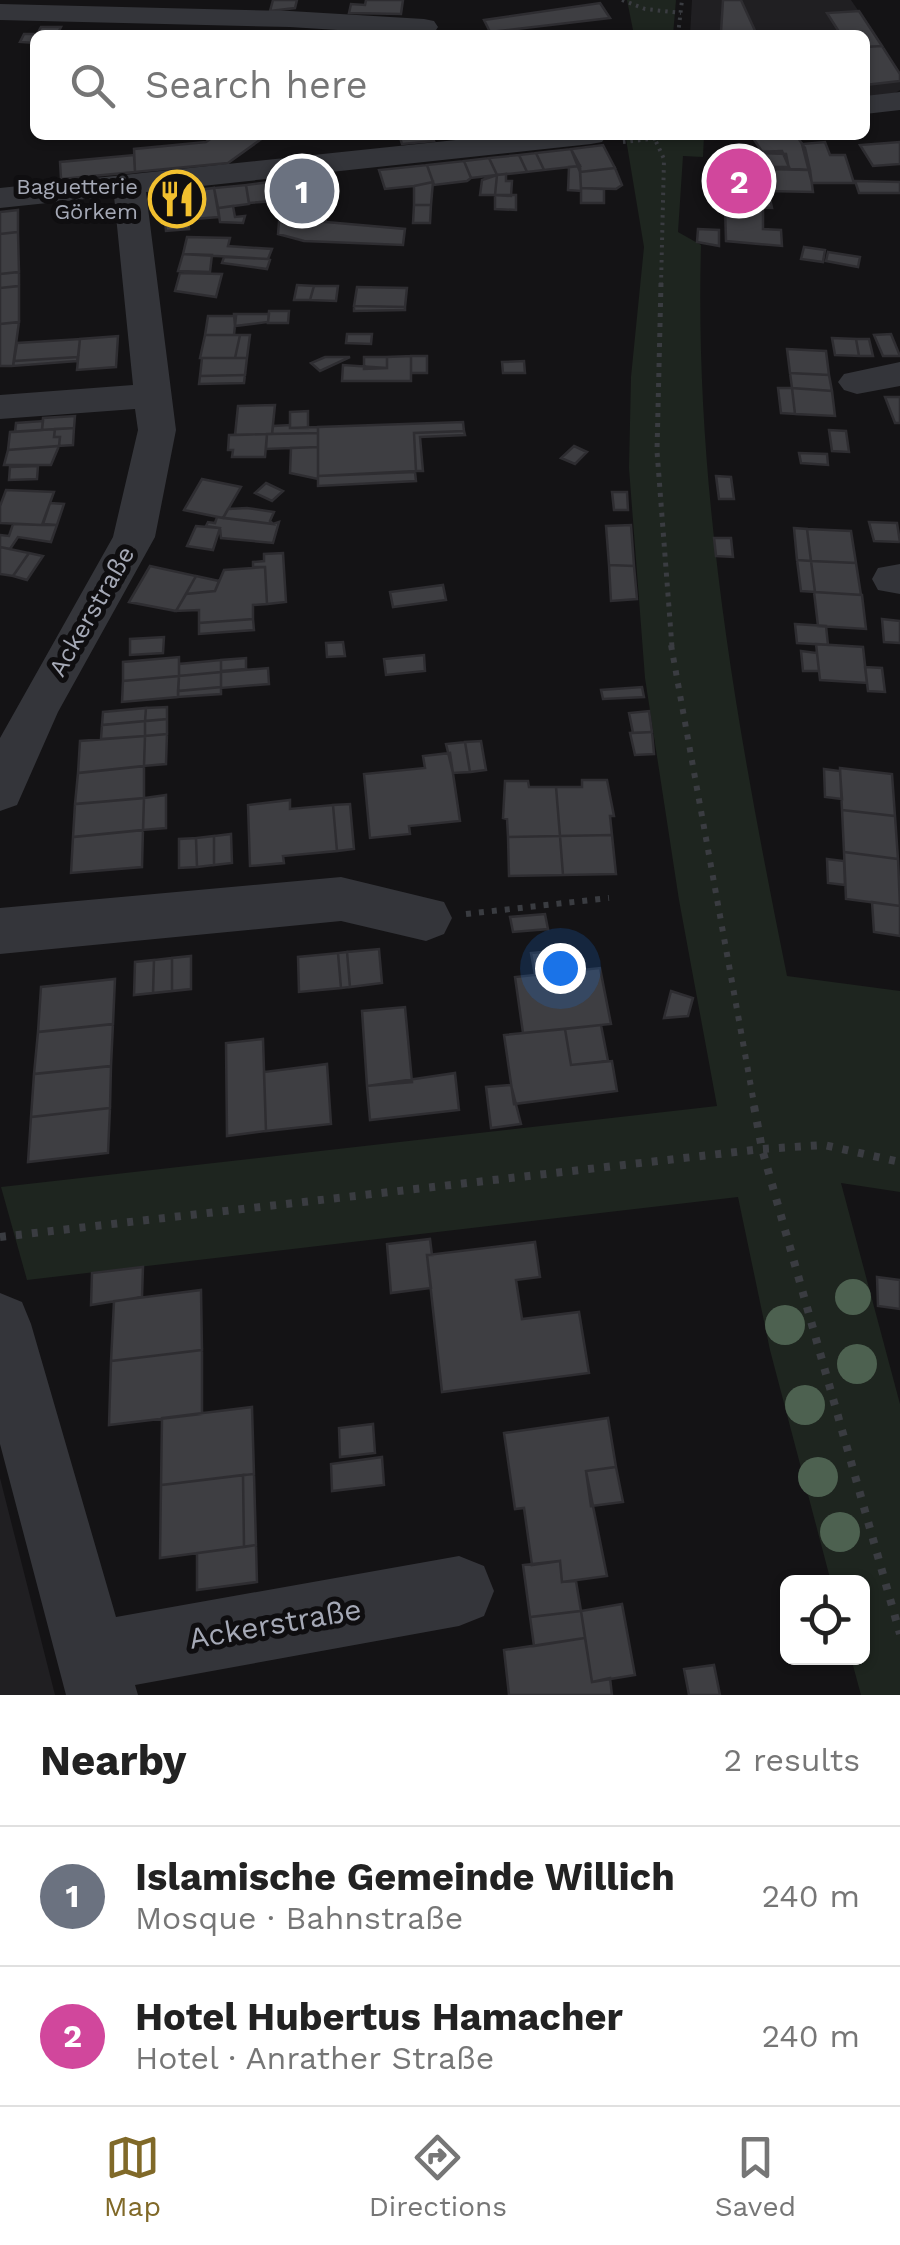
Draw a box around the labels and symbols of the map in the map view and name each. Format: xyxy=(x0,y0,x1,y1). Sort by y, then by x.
pin: 2 xyxy=(706,144,772,218)
pin: 1 xyxy=(270,154,334,228)
restaurant icon: Baguetterie Görkem xyxy=(147,169,207,229)
place label: Baguetterie Görkem xyxy=(16,174,138,224)
street label: Ackerstraße xyxy=(42,541,140,682)
your location xyxy=(535,943,586,994)
street label: Ackerstraße xyxy=(186,1591,364,1656)

